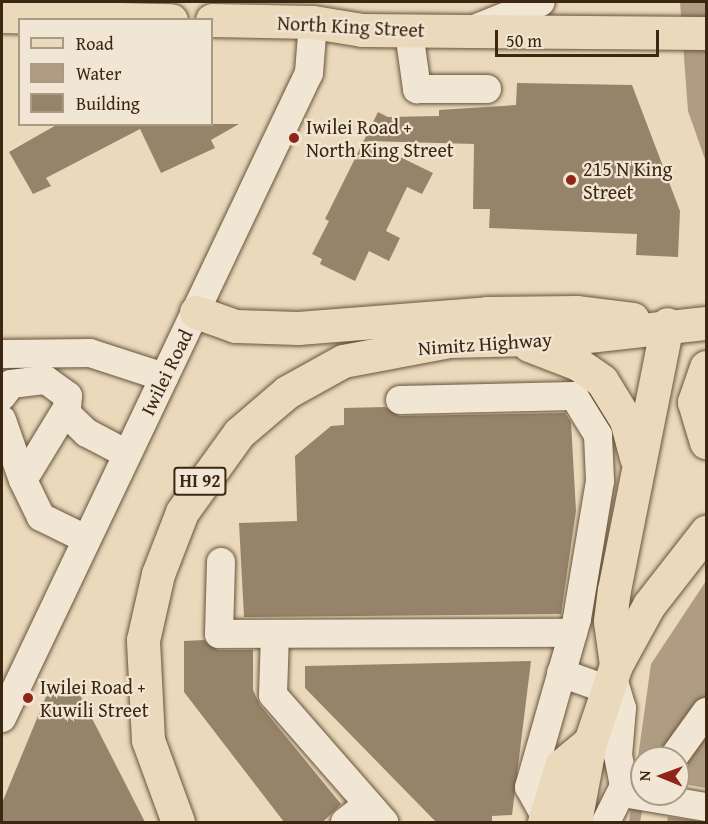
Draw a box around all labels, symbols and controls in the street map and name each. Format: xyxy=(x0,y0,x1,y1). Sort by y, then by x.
street label: North King Street xyxy=(277,10,425,42)
legend xyxy=(18,18,213,126)
scale bar xyxy=(498,18,662,56)
text: 50 m xyxy=(506,27,542,54)
text: Road xyxy=(76,30,114,57)
text: Water xyxy=(76,60,121,87)
text: Building xyxy=(76,90,140,117)
place label: Iwilei Road + North King Street xyxy=(306,114,454,161)
marker: Iwilei Road + North King Street xyxy=(287,131,301,145)
place label: 215 N King Street xyxy=(583,156,672,203)
marker: 215 N King Street xyxy=(564,173,578,187)
street label: Iwilei Road xyxy=(135,325,197,419)
street label: Nimitz Highway xyxy=(417,326,553,360)
road number: HI 92 xyxy=(173,466,227,496)
place label: Iwilei Road + Kuwili Street xyxy=(40,674,149,721)
marker: Iwilei Road + Kuwili Street xyxy=(21,691,35,705)
north arrow xyxy=(630,746,690,806)
text: N xyxy=(632,770,656,781)

